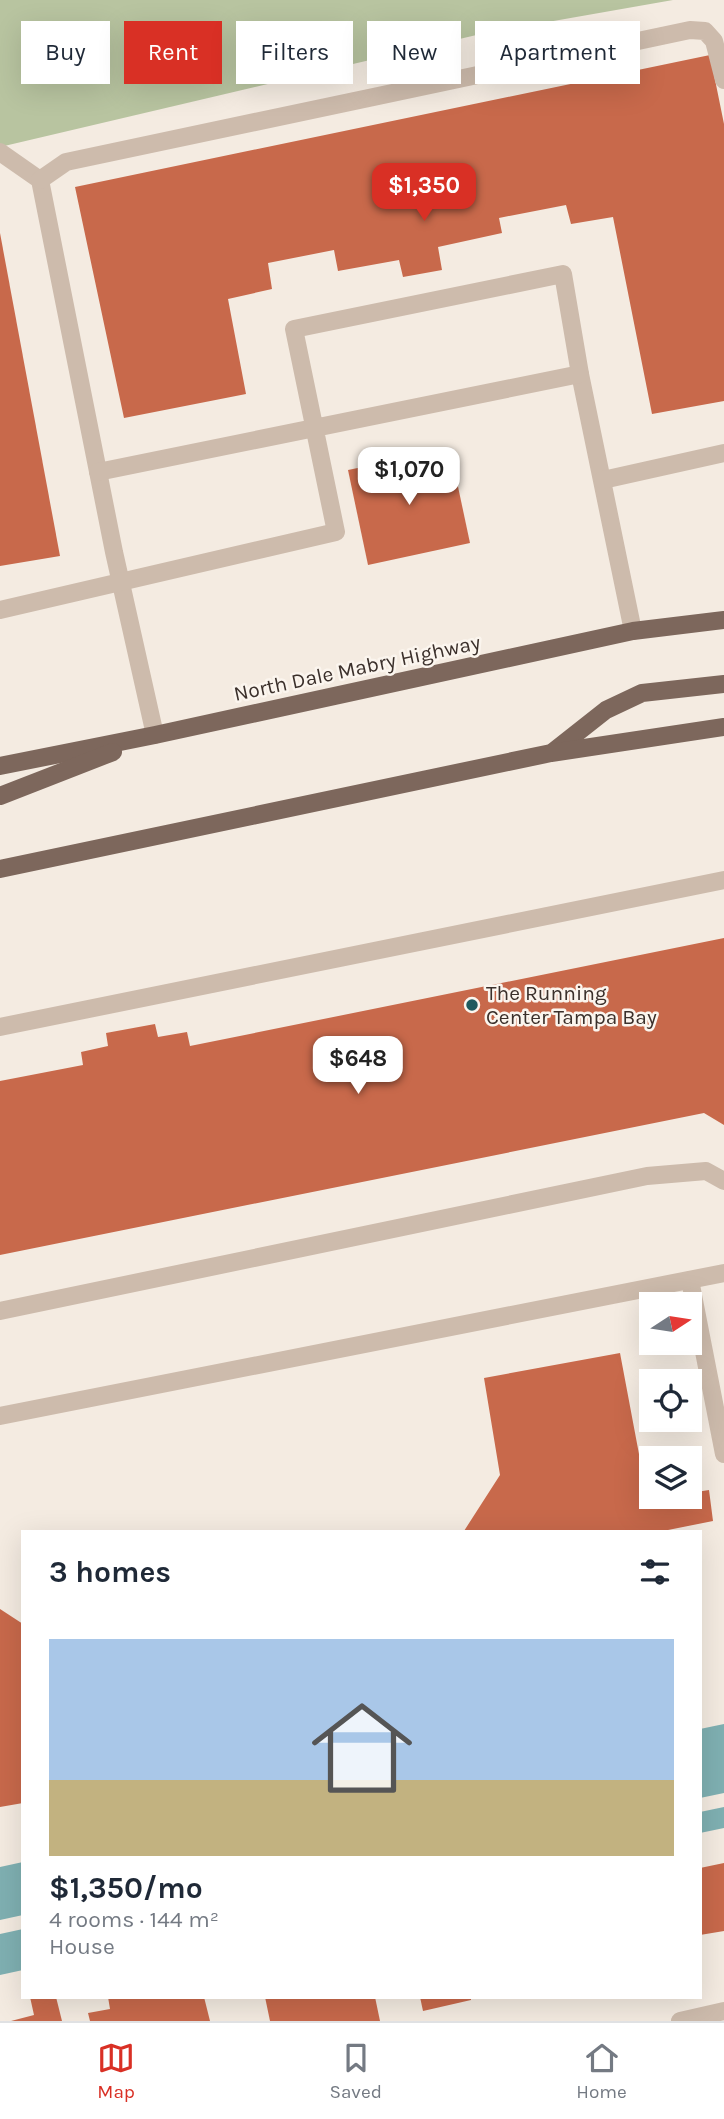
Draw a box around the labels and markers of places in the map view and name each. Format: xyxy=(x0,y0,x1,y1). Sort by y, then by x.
pin: $1,350 xyxy=(367,164,481,223)
pin: $1,070 xyxy=(352,448,466,507)
place label: The Running Center Tampa Bay xyxy=(486,981,657,1029)
marker: The Running Center Tampa Bay xyxy=(464,997,480,1013)
pin: $648 xyxy=(317,1036,399,1096)

